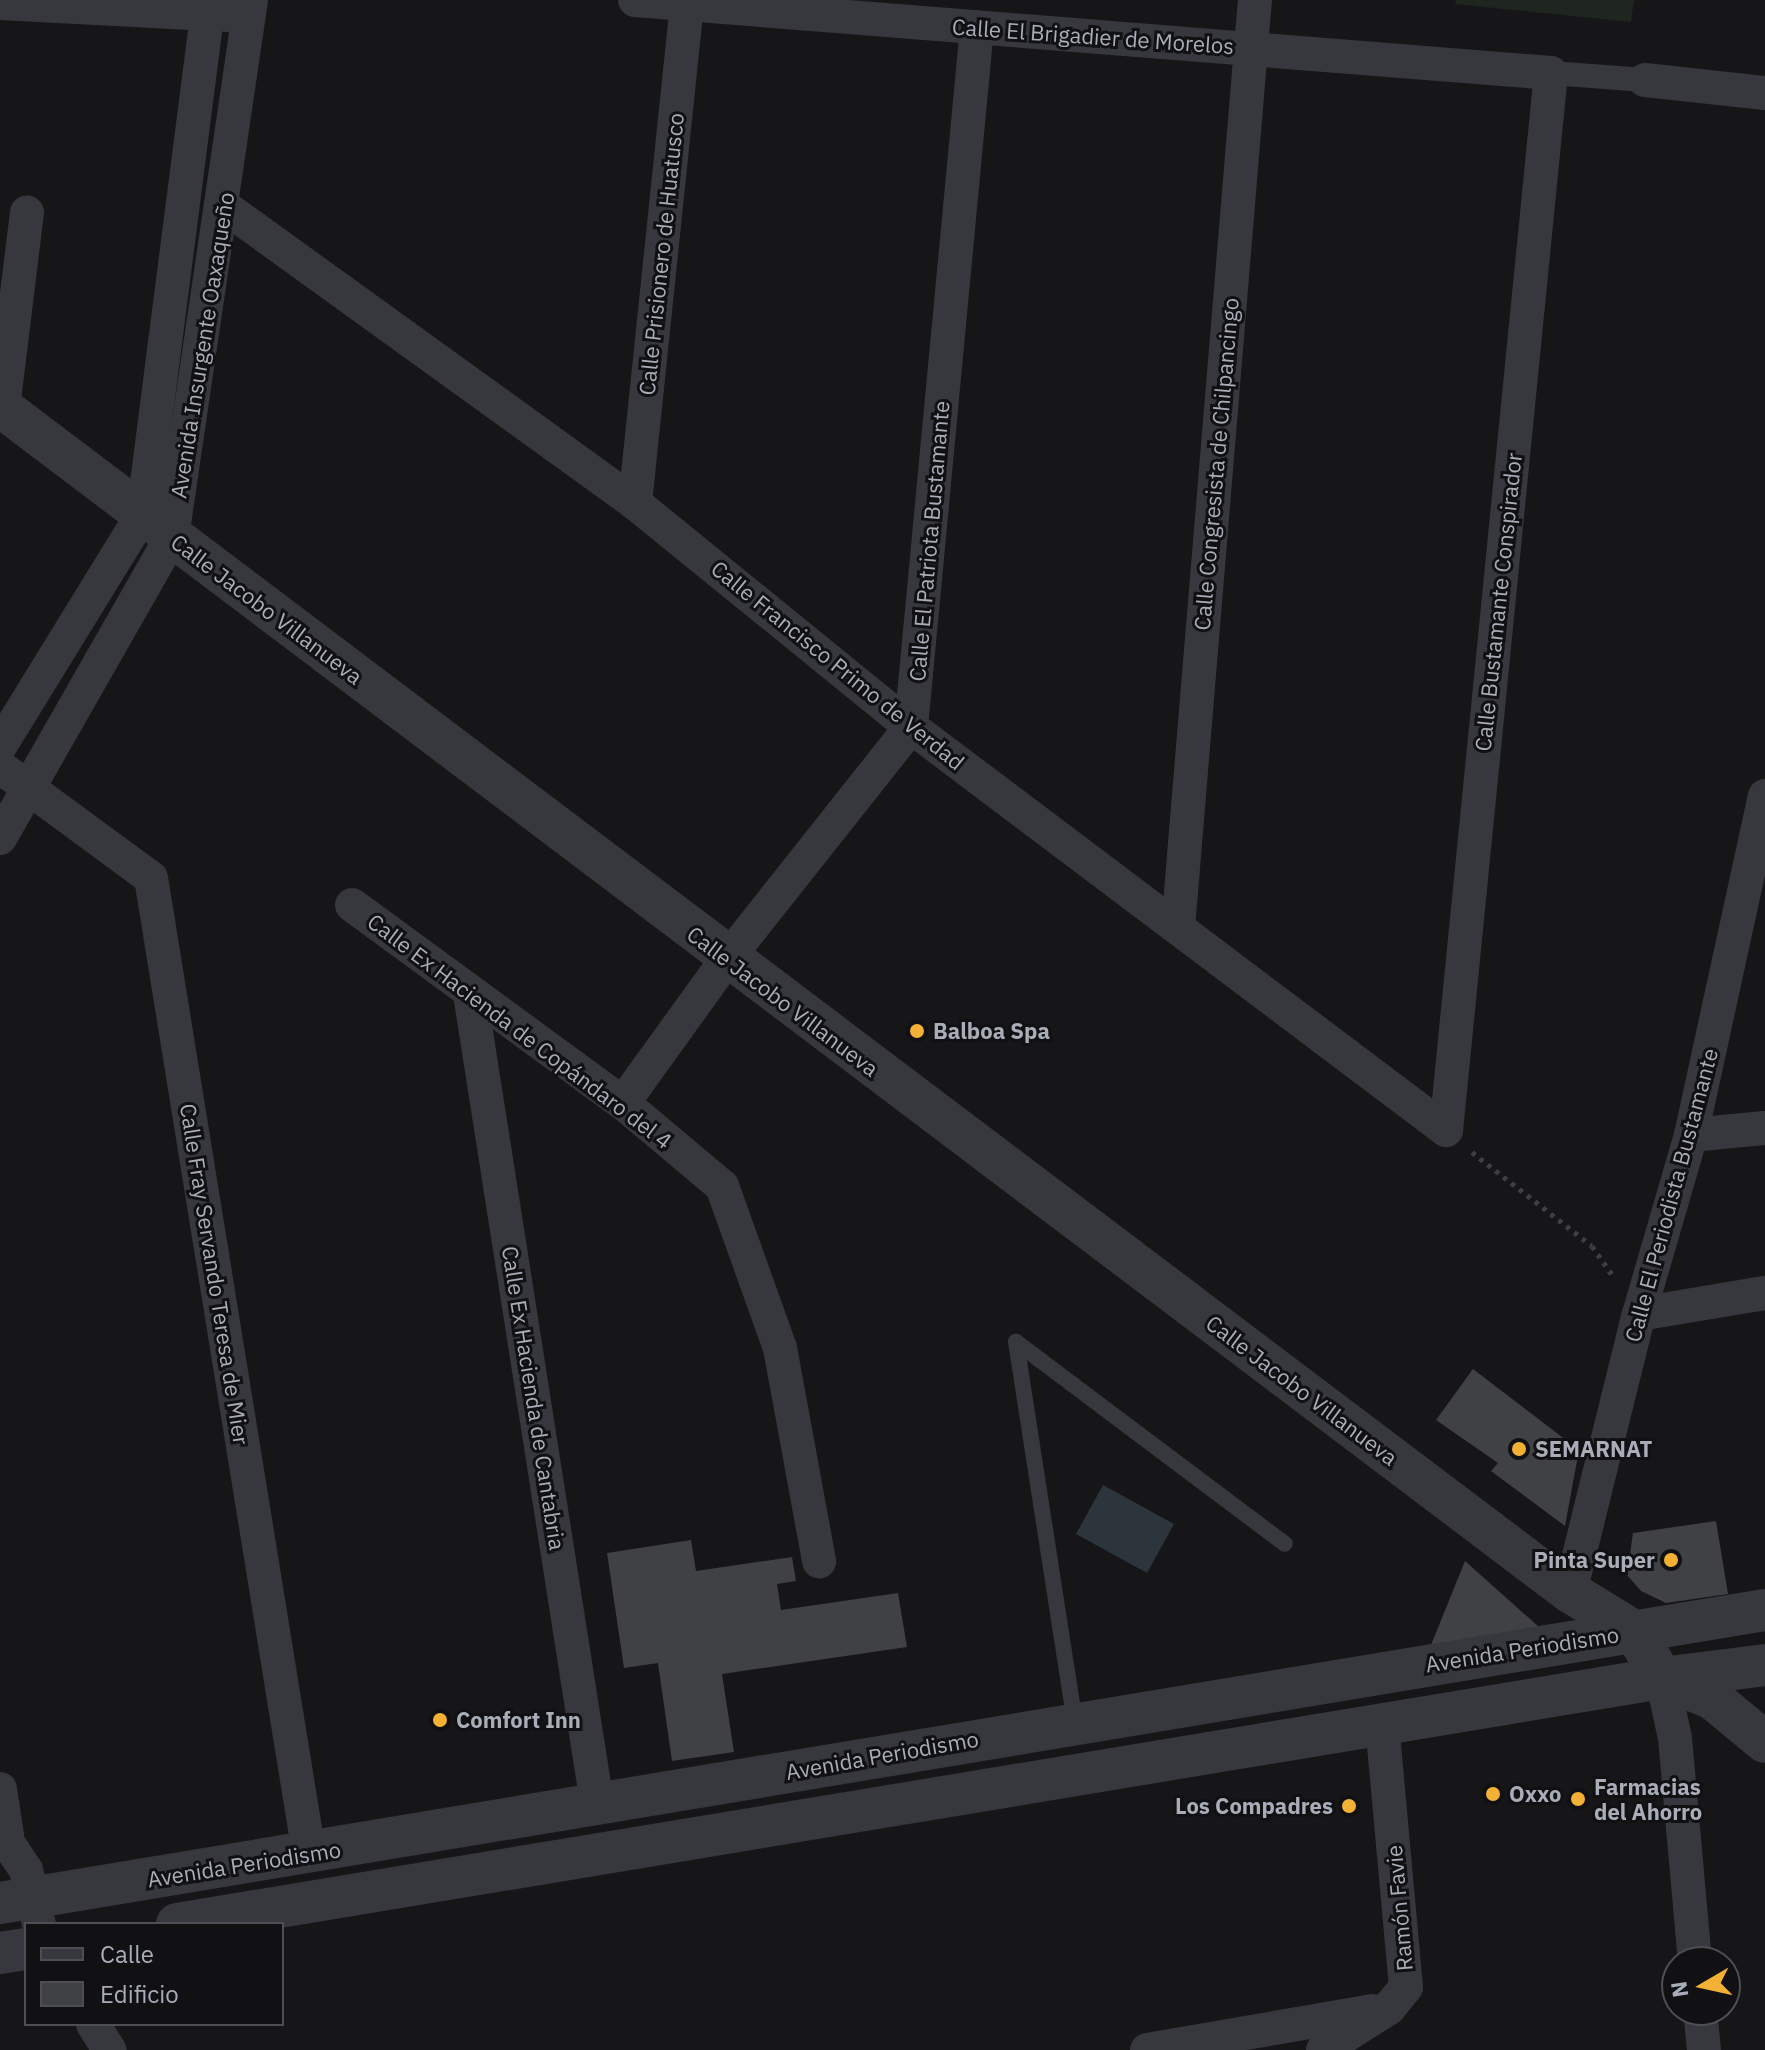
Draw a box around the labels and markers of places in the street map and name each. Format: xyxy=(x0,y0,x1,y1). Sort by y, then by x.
place label: Balboa Spa xyxy=(933,1018,1050,1044)
marker: Balboa Spa xyxy=(908,1022,926,1040)
place label: SEMARNAT xyxy=(1535,1436,1652,1462)
marker: SEMARNAT xyxy=(1510,1440,1528,1458)
place label: Pinta Super xyxy=(1534,1547,1655,1573)
marker: Pinta Super xyxy=(1662,1551,1680,1569)
place label: Comfort Inn xyxy=(456,1707,581,1733)
marker: Comfort Inn xyxy=(431,1711,449,1729)
place label: Farmacias del Ahorro xyxy=(1594,1773,1702,1824)
place label: Oxxo xyxy=(1509,1781,1561,1807)
marker: Oxxo xyxy=(1484,1785,1502,1803)
marker: Farmacias del Ahorro xyxy=(1569,1790,1587,1808)
place label: Los Compadres xyxy=(1175,1793,1333,1819)
marker: Los Compadres xyxy=(1340,1797,1358,1815)

